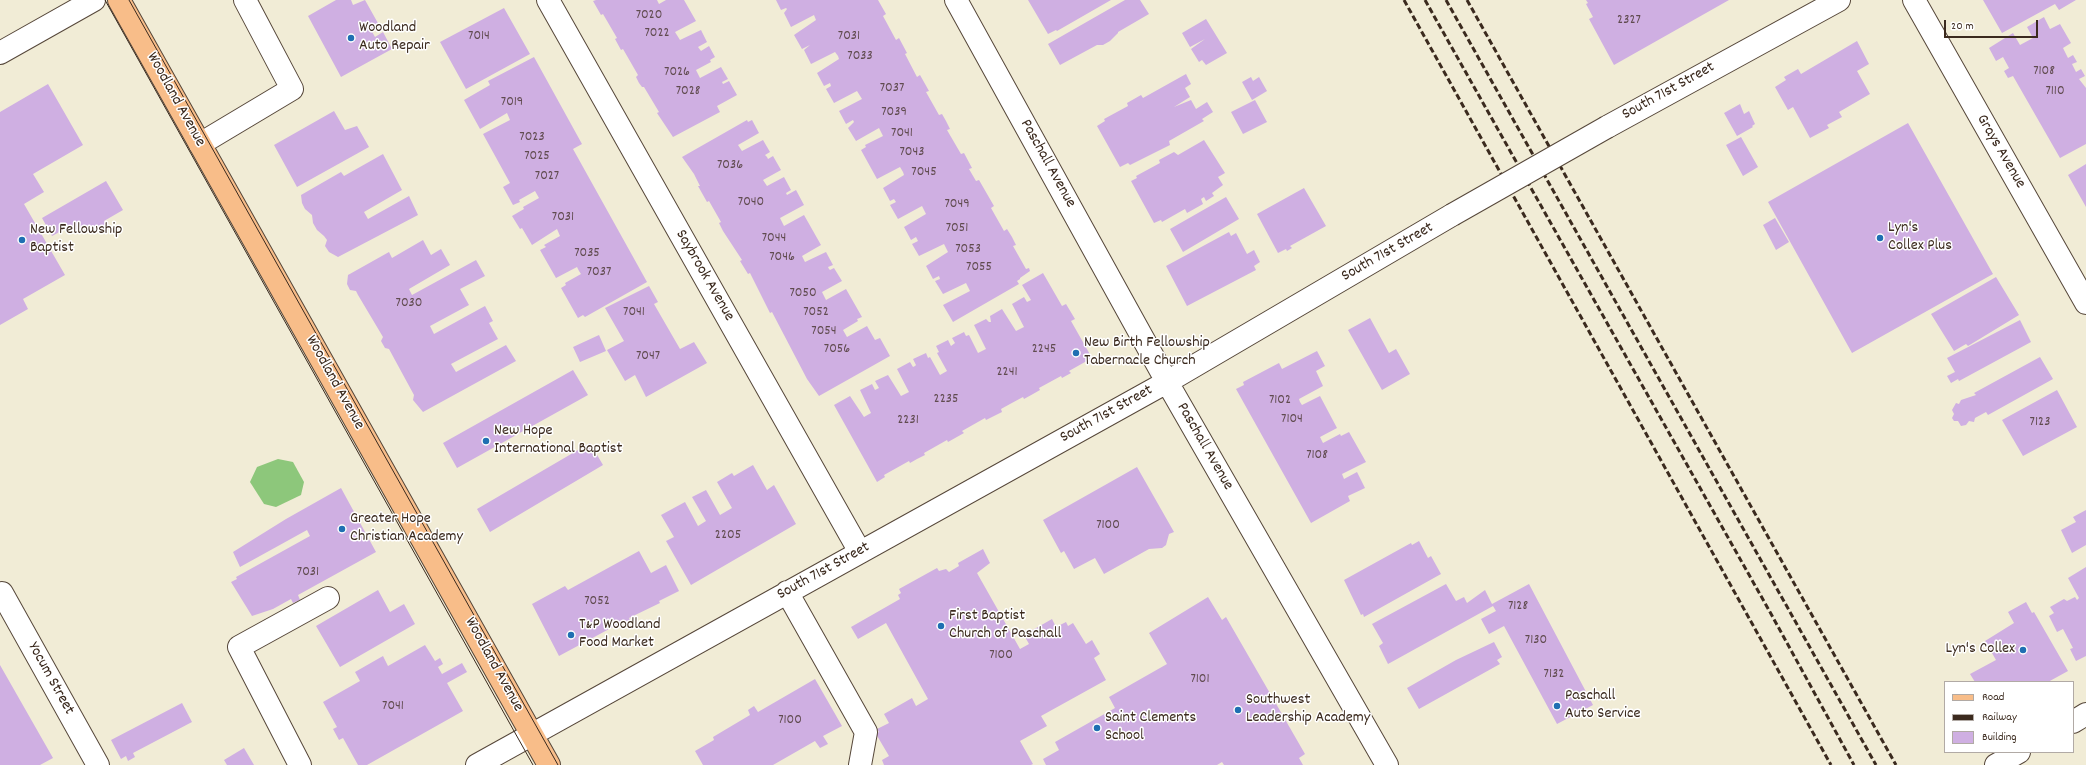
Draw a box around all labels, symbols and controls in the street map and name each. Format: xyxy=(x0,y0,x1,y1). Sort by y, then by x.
house number: 7020 xyxy=(636,8,662,24)
scale bar xyxy=(1946,12,2040,38)
house number: 2327 xyxy=(1617,13,1641,29)
text: 20 m xyxy=(1951,18,1974,35)
place label: Woodland Auto Repair xyxy=(359,19,430,57)
house number: 7022 xyxy=(644,26,670,42)
house number: 7014 xyxy=(468,29,490,45)
house number: 7031 xyxy=(838,29,860,45)
marker: Woodland Auto Repair xyxy=(346,33,356,43)
house number: 7033 xyxy=(847,49,873,65)
street label: Woodland Avenue xyxy=(141,50,209,150)
street label: South 71st Street xyxy=(1619,59,1719,125)
house number: 7108 xyxy=(2033,64,2055,80)
house number: 7026 xyxy=(664,65,690,81)
house number: 7037 xyxy=(880,81,904,97)
house number: 7028 xyxy=(676,84,700,100)
house number: 7110 xyxy=(2045,84,2065,100)
house number: 7019 xyxy=(501,95,523,111)
house number: 7039 xyxy=(881,105,907,121)
street label: Grays Avenue xyxy=(1971,112,2029,192)
street label: Paschall Avenue xyxy=(1015,117,1079,211)
house number: 7041 xyxy=(891,126,913,142)
house number: 7023 xyxy=(519,130,545,146)
house number: 7043 xyxy=(899,145,925,161)
house number: 7025 xyxy=(524,149,550,165)
house number: 7036 xyxy=(717,158,743,174)
house number: 7045 xyxy=(911,165,937,181)
house number: 7027 xyxy=(535,169,559,185)
house number: 7040 xyxy=(738,195,764,211)
house number: 7049 xyxy=(944,197,970,213)
house number: 7031 xyxy=(552,210,574,226)
street label: South 71st Street xyxy=(1339,219,1437,287)
place label: Lyn's Collex Plus xyxy=(1888,219,1952,257)
place label: New Fellowship Baptist xyxy=(30,221,122,259)
house number: 7051 xyxy=(946,221,968,237)
street label: Saybrook Avenue xyxy=(670,227,738,325)
house number: 7044 xyxy=(762,231,786,247)
marker: Lyn's Collex Plus xyxy=(1875,233,1885,243)
marker: New Fellowship Baptist xyxy=(17,235,27,245)
house number: 7053 xyxy=(955,242,981,258)
house number: 7035 xyxy=(574,246,600,262)
house number: 7046 xyxy=(769,250,795,266)
house number: 7055 xyxy=(966,260,992,276)
house number: 7037 xyxy=(587,265,611,281)
house number: 7050 xyxy=(789,286,817,302)
house number: 7030 xyxy=(396,296,422,312)
house number: 7041 xyxy=(623,305,645,321)
house number: 7052 xyxy=(803,305,829,321)
house number: 7054 xyxy=(811,324,837,340)
street label: Woodland Avenue xyxy=(300,333,368,433)
place label: New Birth Fellowship Tabernacle Church xyxy=(1084,334,1210,372)
house number: 7056 xyxy=(824,342,850,358)
house number: 2245 xyxy=(1032,342,1056,358)
marker: New Birth Fellowship Tabernacle Church xyxy=(1071,348,1081,358)
house number: 7047 xyxy=(636,349,660,365)
house number: 2241 xyxy=(996,365,1018,381)
street label: South 71st Street xyxy=(1057,382,1157,448)
house number: 2235 xyxy=(934,392,958,408)
house number: 7102 xyxy=(1269,393,1291,409)
street label: Paschall Avenue xyxy=(1171,400,1237,494)
house number: 7104 xyxy=(1281,412,1303,428)
house number: 2231 xyxy=(897,413,919,429)
house number: 7123 xyxy=(2030,415,2050,431)
place label: New Hope International Baptist xyxy=(494,422,622,460)
marker: New Hope International Baptist xyxy=(481,436,491,446)
house number: 7108 xyxy=(1306,448,1328,464)
place label: Greater Hope Christian Academy xyxy=(350,510,463,548)
house number: 7100 xyxy=(1096,518,1120,534)
marker: Greater Hope Christian Academy xyxy=(337,524,347,534)
house number: 2205 xyxy=(715,528,741,544)
street label: South 71st Street xyxy=(774,539,874,605)
house number: 7031 xyxy=(297,565,319,581)
house number: 7052 xyxy=(584,594,610,610)
house number: 7128 xyxy=(1508,599,1528,615)
place label: First Baptist Church of Paschall xyxy=(949,607,1061,645)
street label: Woodland Avenue xyxy=(459,615,527,715)
place label: T&P Woodland Food Market xyxy=(579,616,661,654)
marker: First Baptist Church of Paschall xyxy=(936,621,946,631)
marker: T&P Woodland Food Market xyxy=(566,630,576,640)
house number: 7130 xyxy=(1525,633,1547,649)
street label: Yocum Street xyxy=(22,639,78,719)
place label: Lyn's Collex xyxy=(1945,640,2015,660)
marker: Lyn's Collex xyxy=(2018,645,2028,655)
house number: 7100 xyxy=(989,648,1013,664)
house number: 7132 xyxy=(1544,667,1564,683)
house number: 7101 xyxy=(1190,672,1210,688)
legend xyxy=(1944,681,2074,753)
place label: Paschall Auto Service xyxy=(1565,687,1640,725)
text: Road xyxy=(1982,689,2004,706)
place label: Southwest Leadership Academy xyxy=(1246,691,1370,729)
house number: 7041 xyxy=(382,699,404,715)
marker: Paschall Auto Service xyxy=(1552,701,1562,711)
marker: Southwest Leadership Academy xyxy=(1233,705,1243,715)
place label: Saint Clements School xyxy=(1105,709,1196,747)
text: Railway xyxy=(1982,709,2017,726)
house number: 7100 xyxy=(778,713,802,729)
marker: Saint Clements School xyxy=(1092,723,1102,733)
text: Building xyxy=(1982,729,2017,746)

